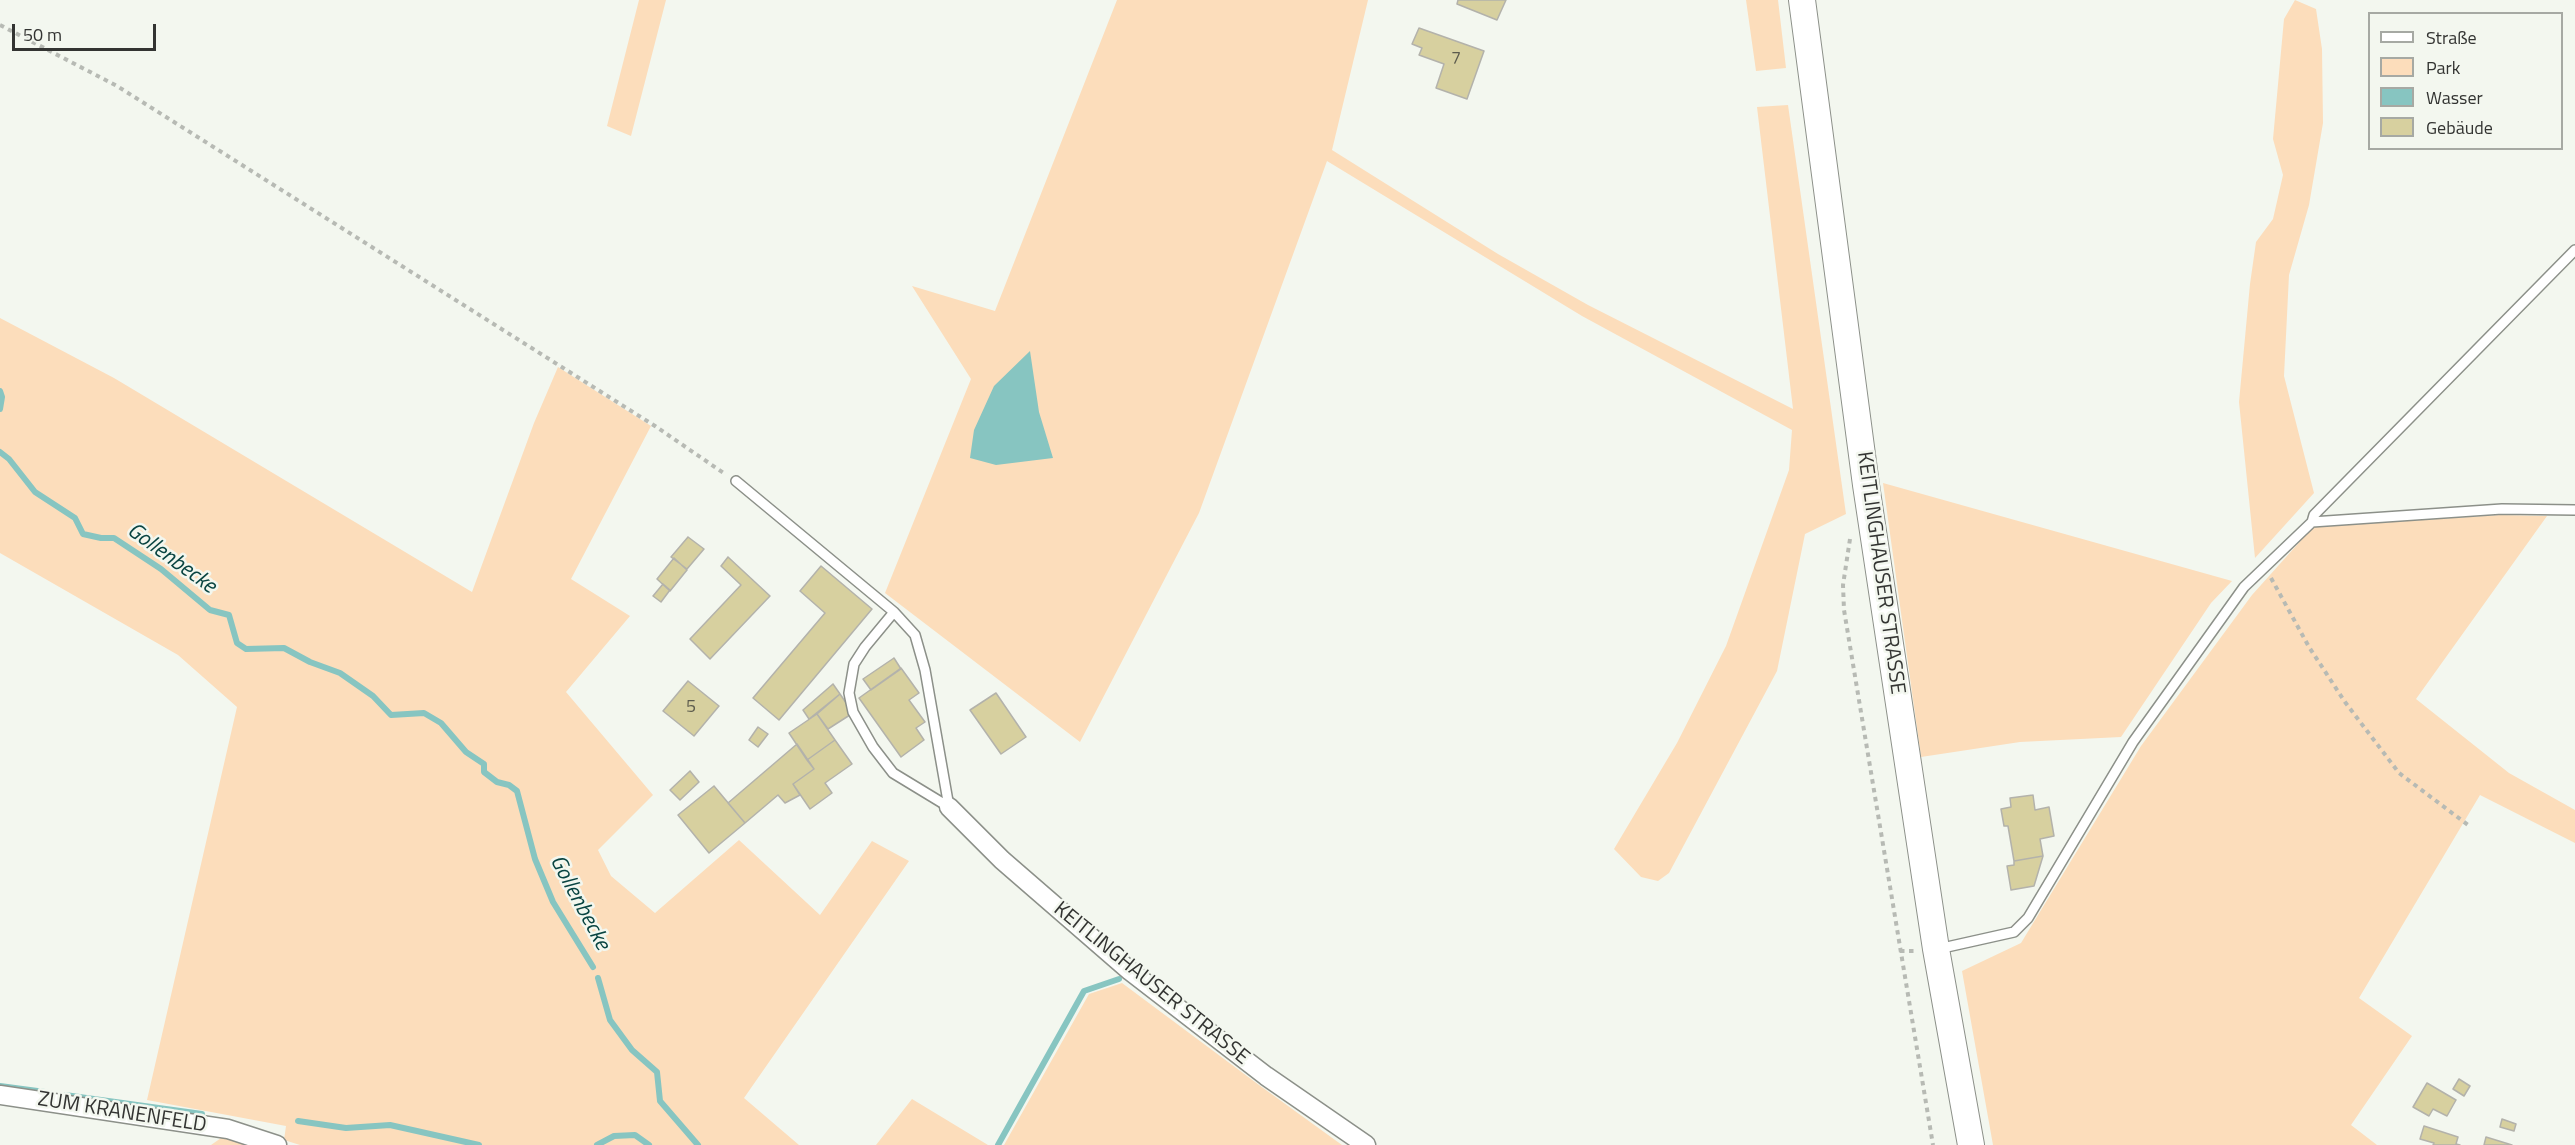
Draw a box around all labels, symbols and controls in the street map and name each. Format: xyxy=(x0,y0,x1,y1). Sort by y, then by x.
scale bar xyxy=(15,12,159,50)
legend xyxy=(2368,12,2563,150)
text: 50 m xyxy=(23,21,62,48)
text: Straße xyxy=(2426,24,2477,51)
house number: 7 xyxy=(1451,49,1461,71)
text: Park xyxy=(2426,54,2460,81)
text: Wasser xyxy=(2426,84,2483,111)
text: Gebäude xyxy=(2426,114,2493,141)
street label: KEITLINGHAUSER STRASSE xyxy=(1850,450,1910,696)
water label: Gollenbecke xyxy=(121,518,221,600)
house number: 5 xyxy=(686,697,696,719)
water label: Gollenbecke xyxy=(543,851,615,955)
street label: KEITLINGHAUSER STRASSE xyxy=(1048,897,1254,1071)
street label: ZUM KRANENFELD xyxy=(36,1087,208,1139)

